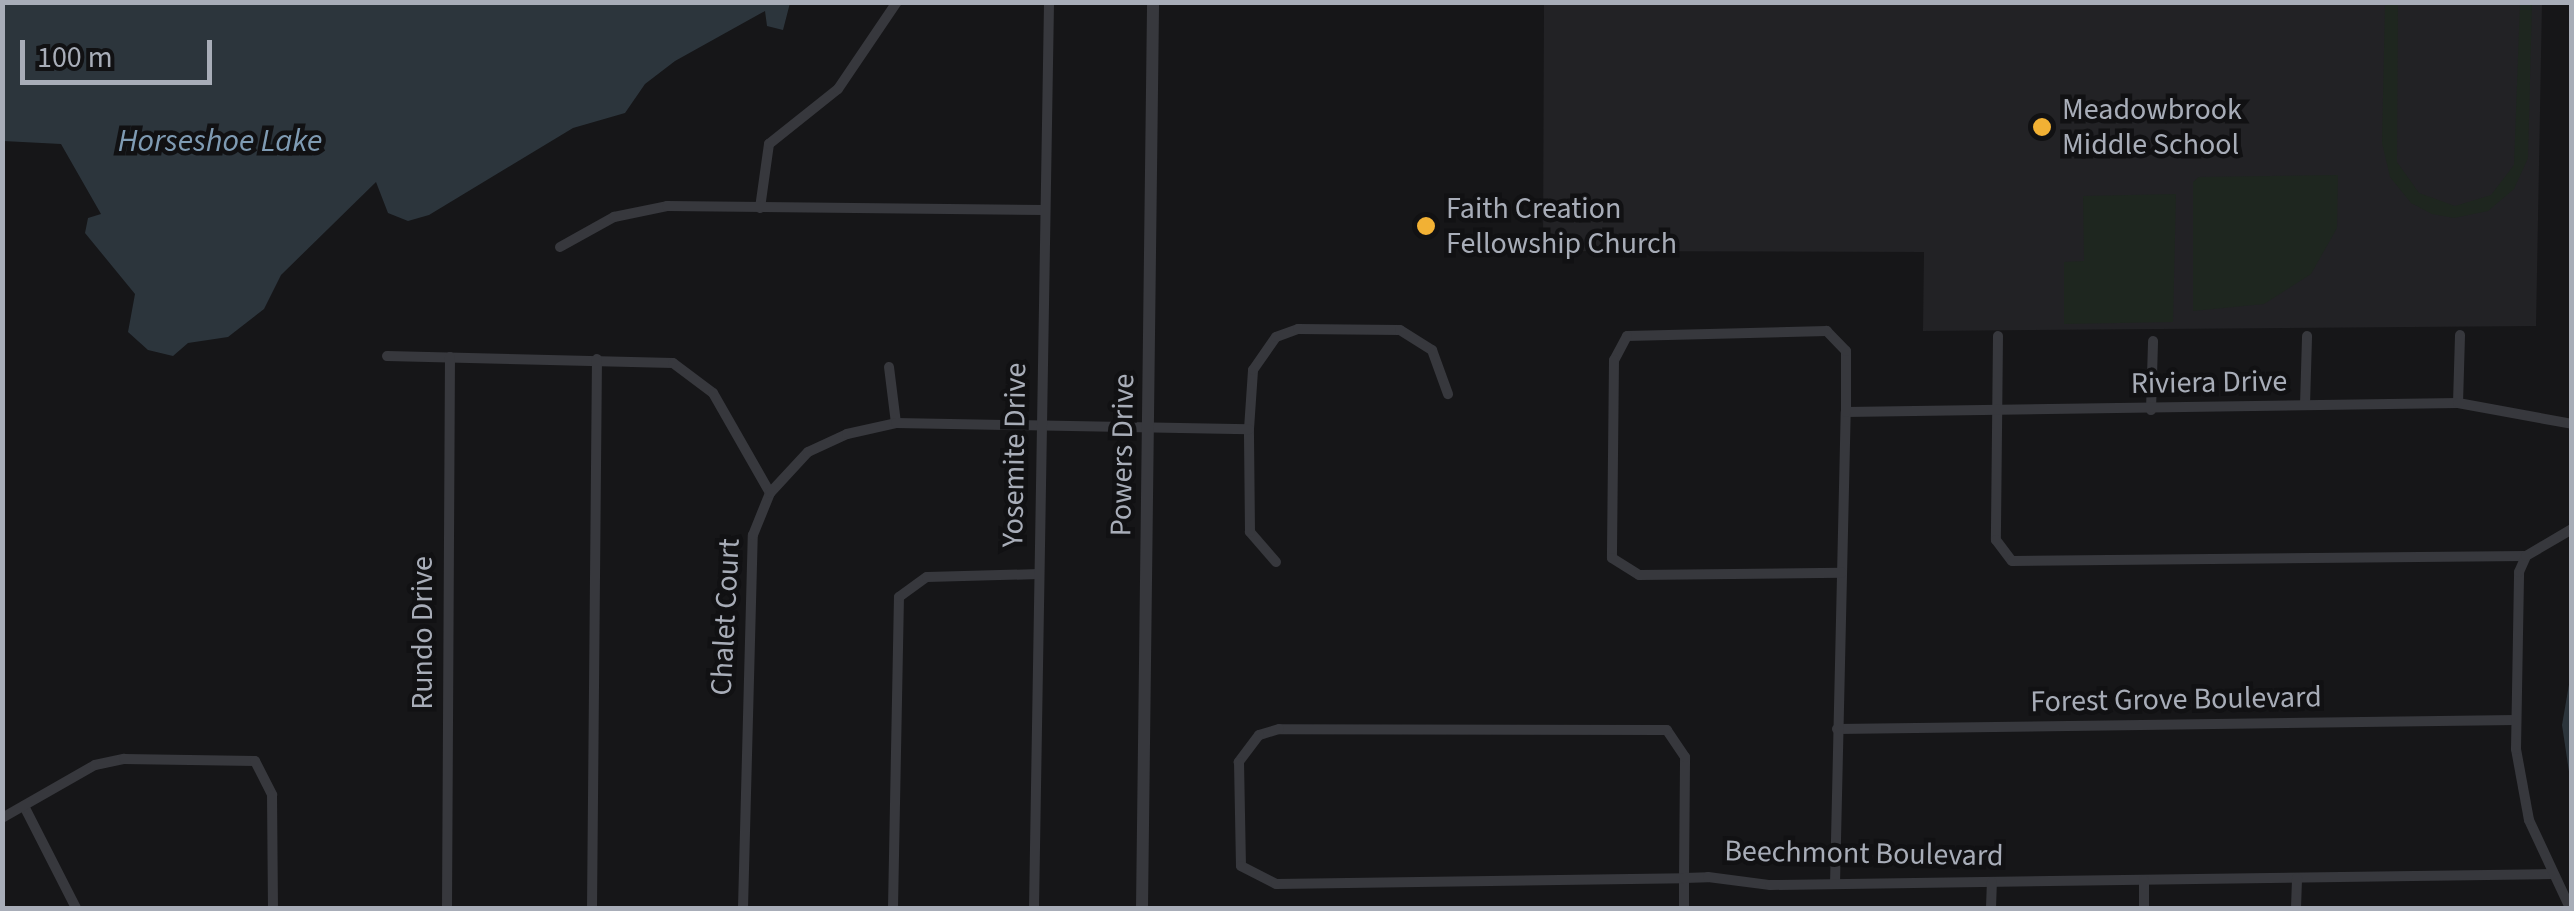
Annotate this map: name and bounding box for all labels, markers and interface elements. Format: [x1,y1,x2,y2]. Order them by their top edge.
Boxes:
scale bar [25,20,218,82]
text: 100 m [37,36,113,79]
place label: Meadowbrook Middle School [2062,92,2242,162]
marker: Meadowbrook Middle School [2031,116,2053,138]
water label: Horseshoe Lake [118,122,322,160]
place label: Faith Creation Fellowship Church [1446,191,1677,262]
marker: Faith Creation Fellowship Church [1415,215,1437,237]
street label: Yosemite Drive [995,362,1035,548]
street label: Riviera Drive [2130,364,2288,402]
street label: Powers Drive [1104,373,1142,537]
street label: Chalet Court [704,538,748,696]
street label: Rundo Drive [405,556,441,710]
street label: Forest Grove Boulevard [2030,679,2322,721]
street label: Beechmont Boulevard [1724,834,2004,874]

